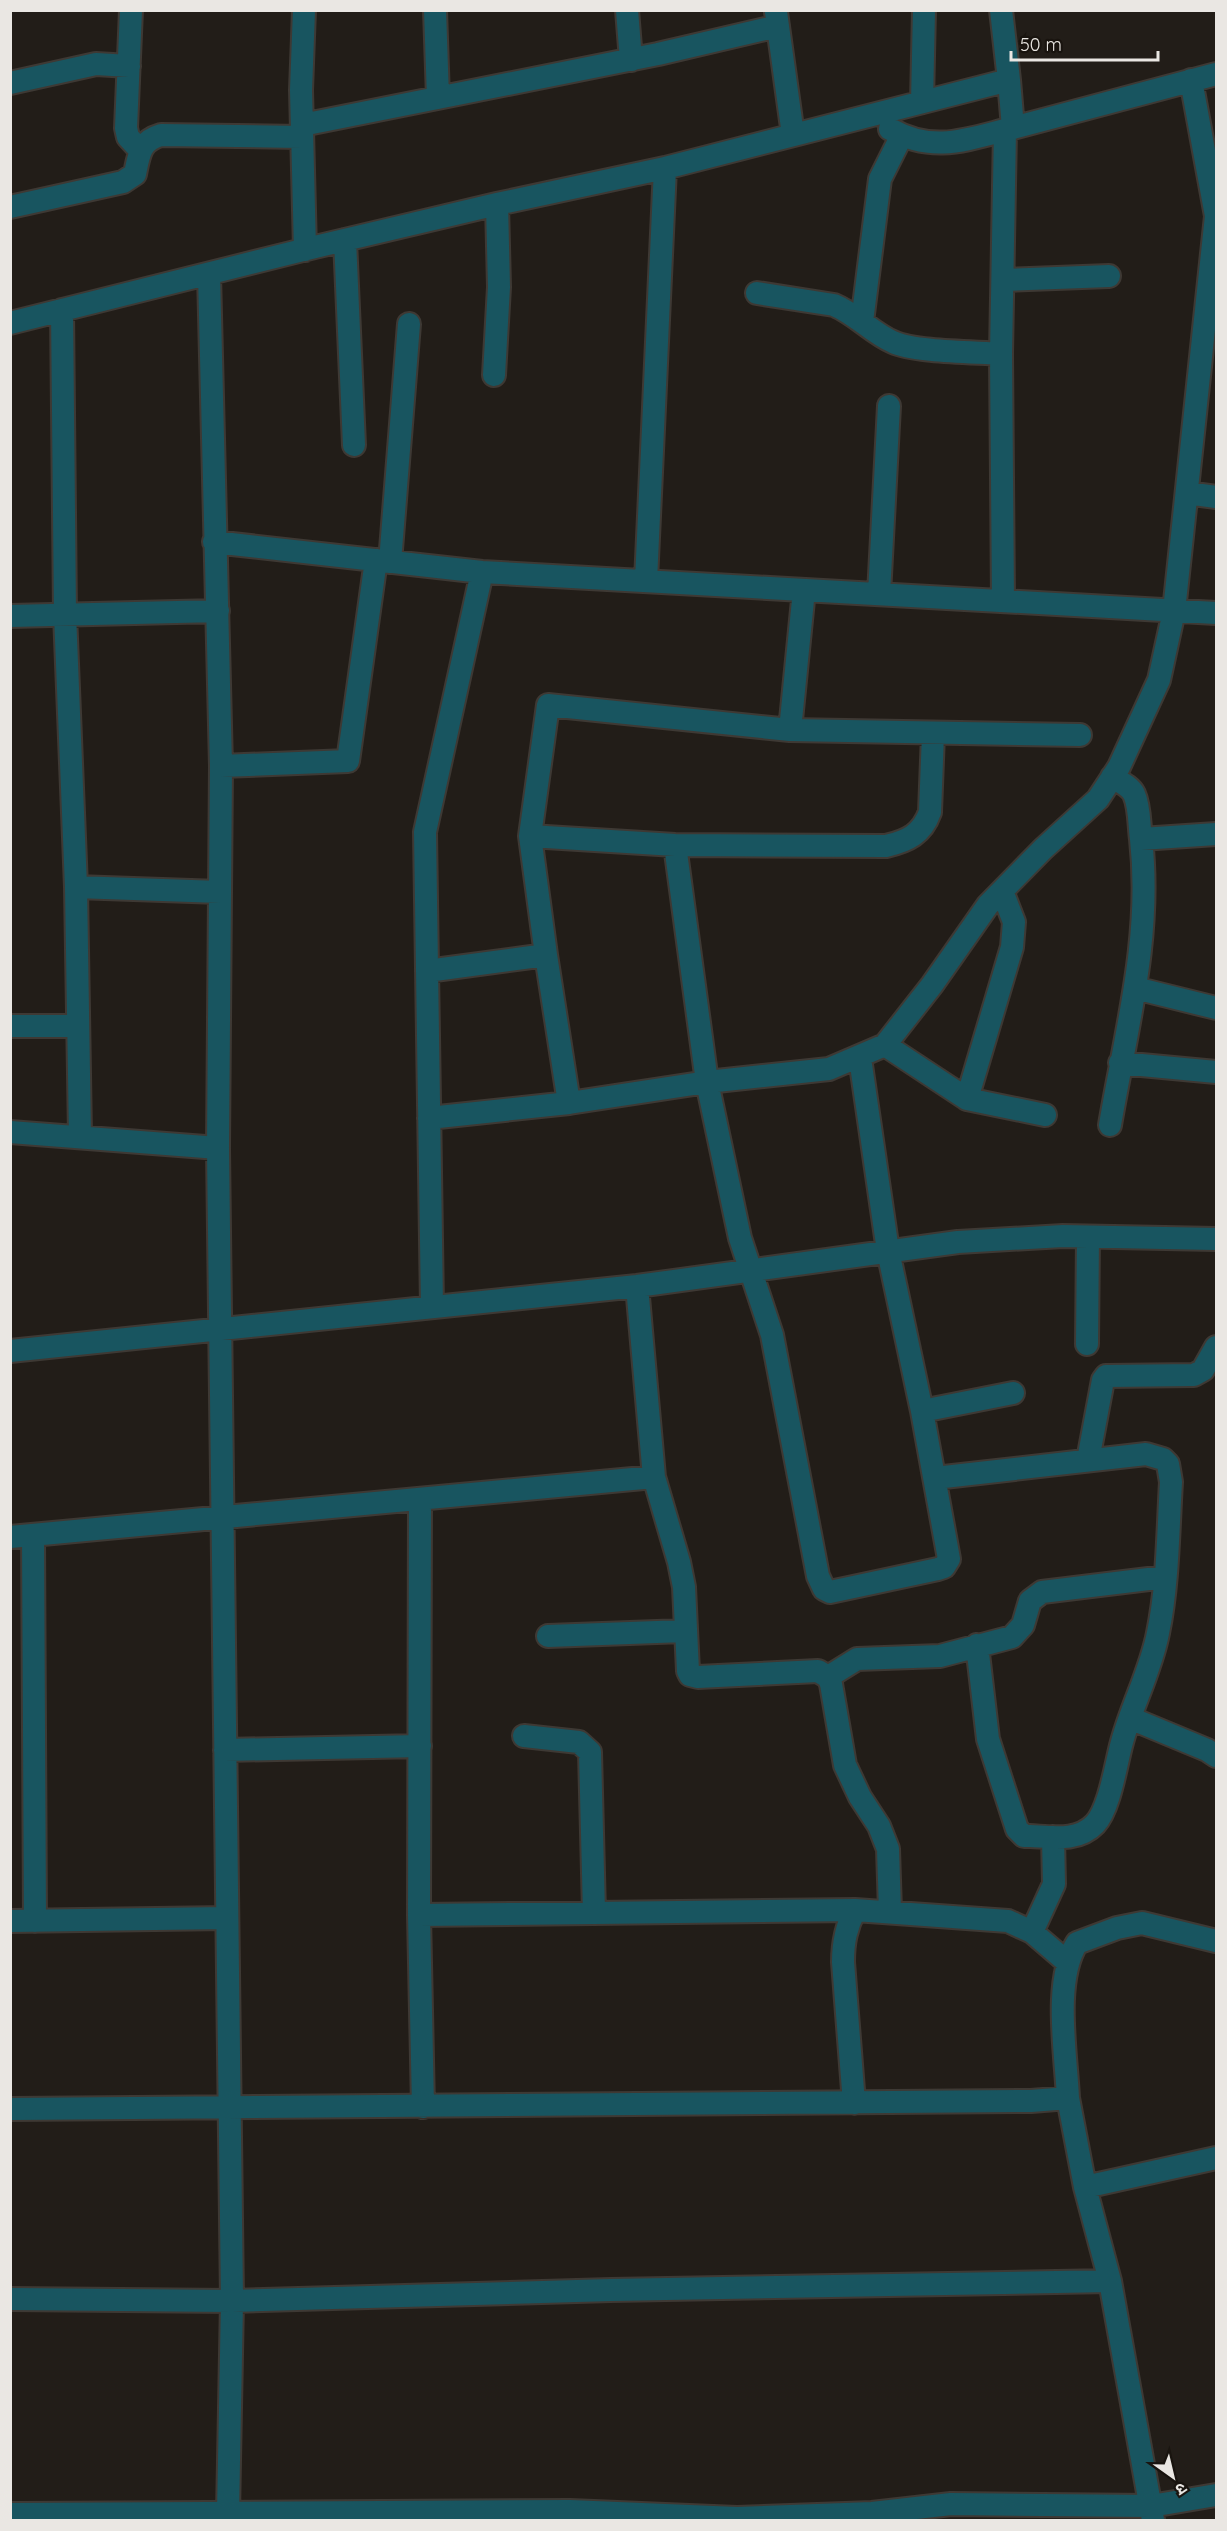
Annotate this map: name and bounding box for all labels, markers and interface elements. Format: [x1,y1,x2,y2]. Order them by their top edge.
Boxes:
scale bar [1011,24,1158,62]
text: 50 m [1020,33,1062,56]
north arrow [1143,2447,1203,2507]
text: उ [1171,2479,1191,2501]

